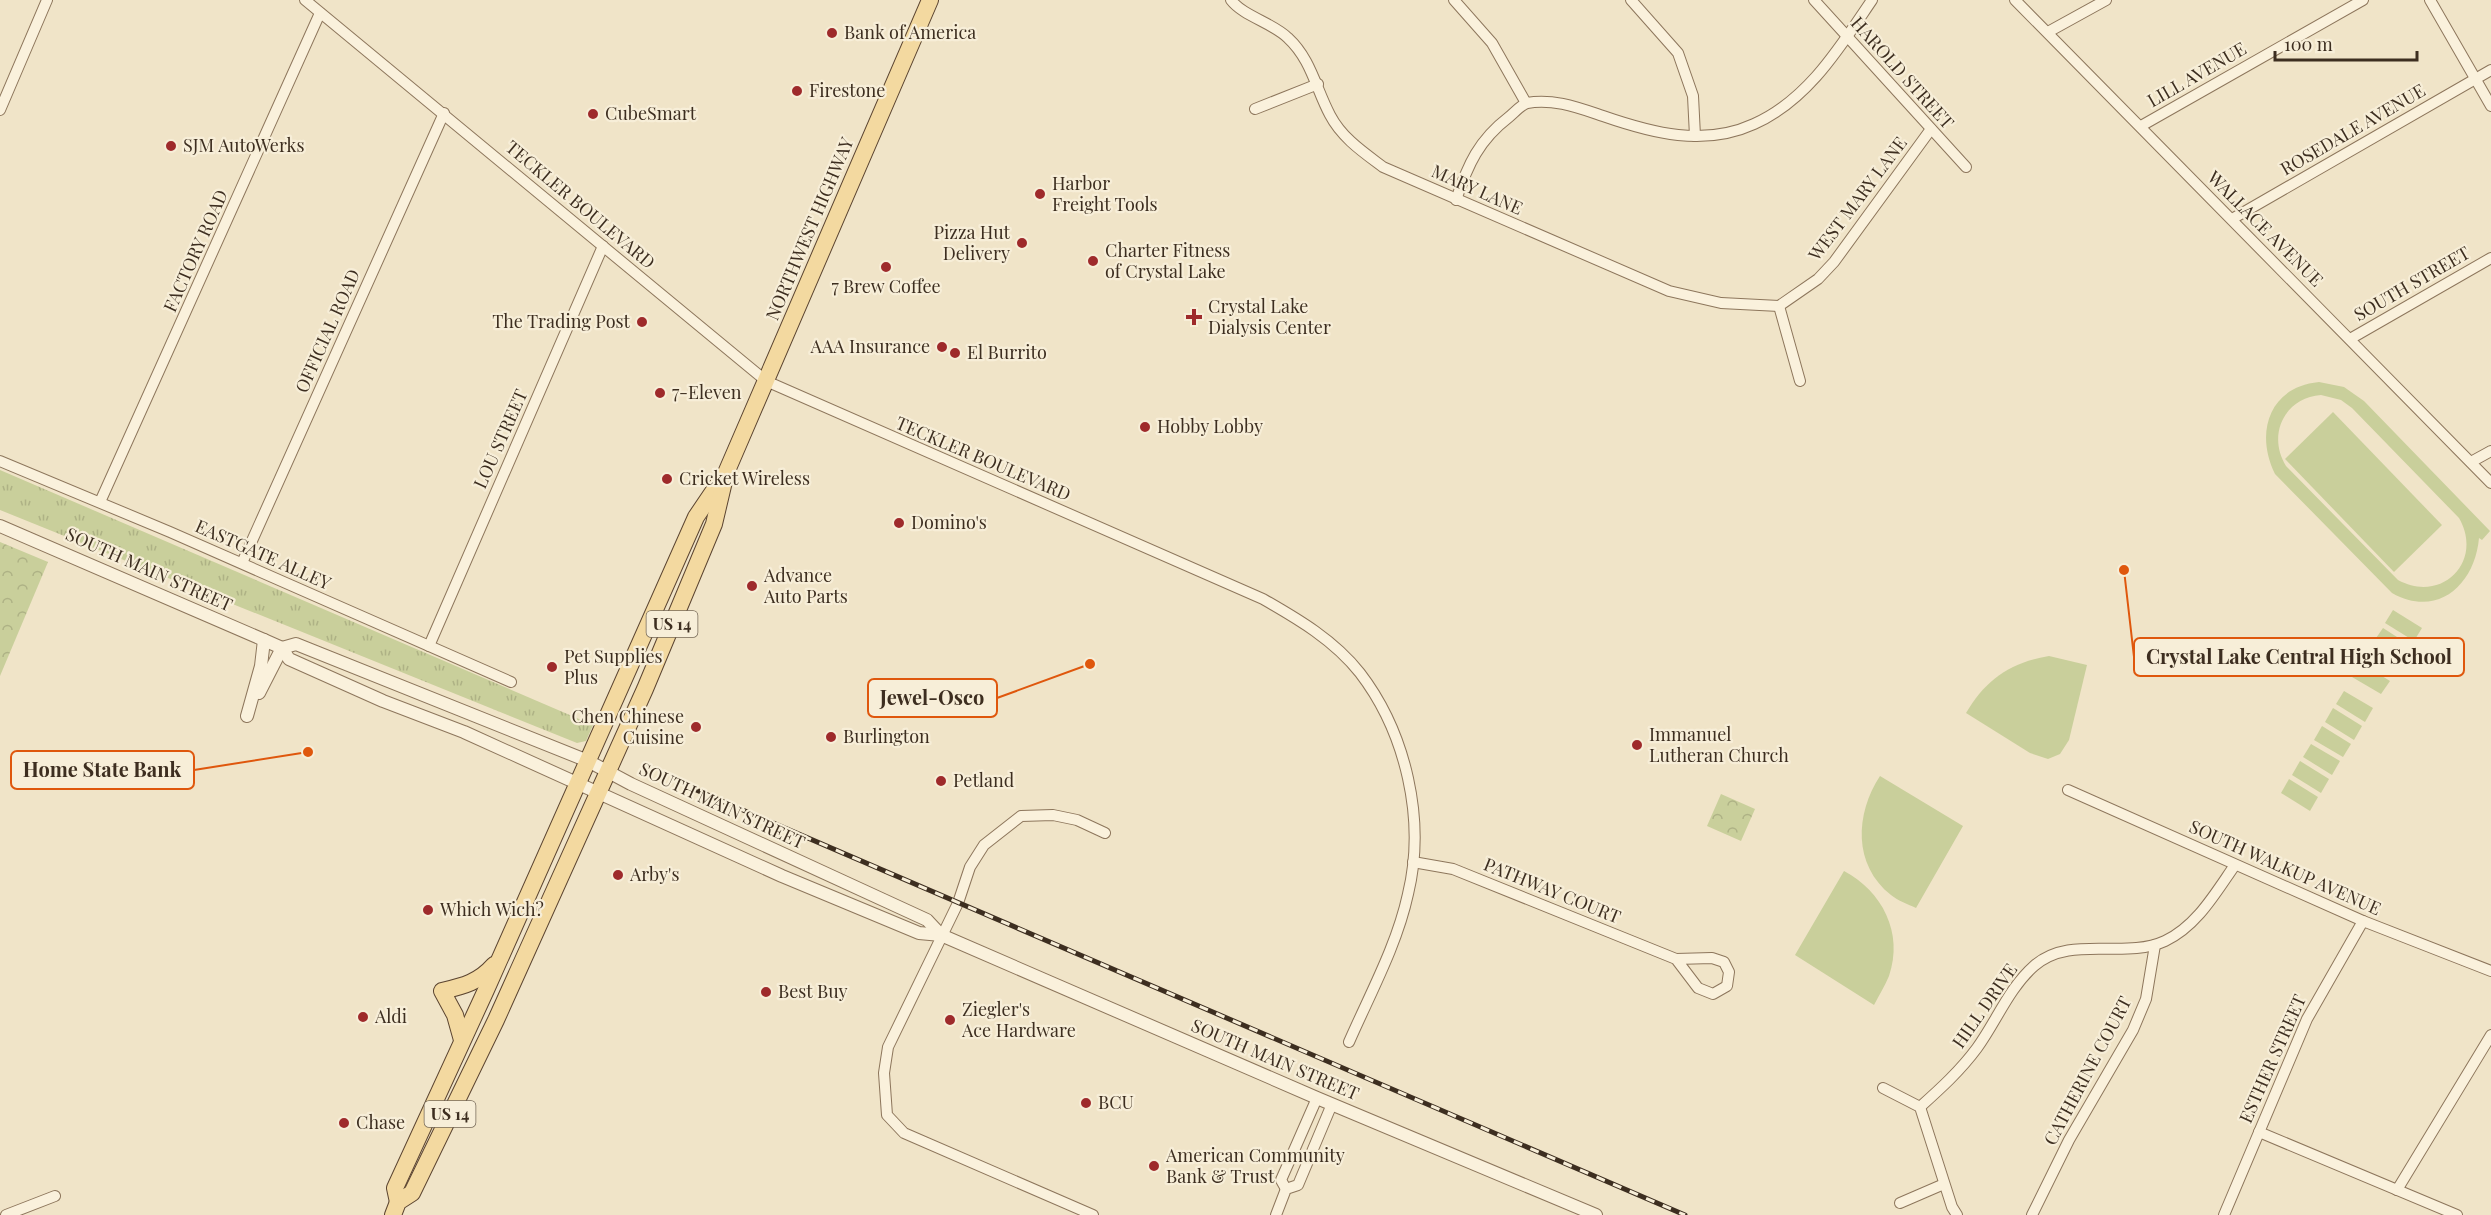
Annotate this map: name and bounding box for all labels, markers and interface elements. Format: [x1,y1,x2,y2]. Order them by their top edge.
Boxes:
street label: HAROLD STREET [1846,11,1960,134]
place label: Bank of America [844,20,976,44]
scale bar [2275,24,2418,62]
marker: Bank of America [825,26,839,40]
text: 100 m [2284,32,2333,56]
street label: LILL AVENUE [2143,36,2250,112]
place label: Firestone [809,78,885,102]
street label: ROSEDALE AVENUE [2276,78,2429,180]
marker: Firestone [790,84,804,98]
place label: CubeSmart [605,101,697,125]
marker: CubeSmart [586,107,600,121]
street label: WEST MARY LANE [1802,131,1912,266]
place label: SJM AutoWerks [183,133,304,157]
street label: NORTHWEST HIGHWAY [760,133,859,324]
street label: TECKLER BOULEVARD [501,135,660,274]
marker: SJM AutoWerks [164,139,178,153]
street label: MARY LANE [1428,158,1527,220]
street label: WALLACE AVENUE [2202,164,2329,291]
place label: Harbor Freight Tools [1052,171,1158,216]
street label: FACTORY ROAD [157,186,233,316]
marker: Harbor Freight Tools [1033,187,1047,201]
place label: Pizza Hut Delivery [934,220,1011,265]
marker: Pizza Hut Delivery [1015,236,1029,250]
place label: Charter Fitness of Crystal Lake [1105,238,1230,283]
street label: SOUTH STREET [2349,240,2474,326]
marker: Charter Fitness of Crystal Lake [1086,254,1100,268]
marker: 7 Brew Coffee [879,260,893,274]
street label: OFFICIAL ROAD [289,265,365,396]
place label: 7 Brew Coffee [831,274,941,298]
place label: Crystal Lake Dialysis Center [1208,294,1331,339]
marker: Crystal Lake Dialysis Center [1185,308,1203,326]
place label: The Trading Post [492,309,631,333]
marker: The Trading Post [635,315,649,329]
place label: AAA Insurance [810,334,930,358]
marker: AAA Insurance [935,340,949,354]
place label: El Burrito [967,340,1047,364]
marker: El Burrito [948,346,962,360]
place label: 7-Eleven [672,380,742,404]
street label: LOU STREET [468,385,533,492]
marker: 7-Eleven [653,386,667,400]
street label: TECKLER BOULEVARD [892,410,1075,506]
place label: Hobby Lobby [1157,414,1263,438]
marker: Hobby Lobby [1138,420,1152,434]
place label: Cricket Wireless [679,466,810,490]
marker: Cricket Wireless [660,472,674,486]
place label: Domino's [911,510,987,534]
street label: EASTGATE ALLEY [192,513,335,595]
marker: Domino's [892,516,906,530]
street label: SOUTH MAIN STREET [62,521,237,617]
place label: Advance Auto Parts [763,563,848,608]
marker: Advance Auto Parts [745,579,759,593]
road number: US 14 [646,611,698,637]
callout: Crystal Lake Central High School [2134,638,2464,676]
text: Crystal Lake Central High School [2146,642,2452,669]
place label: Pet Supplies Plus [564,644,663,689]
marker: Pet Supplies Plus [545,660,559,674]
callout: Jewel-Osco [868,679,997,717]
text: Jewel-Osco [879,683,984,710]
place label: Chen Chinese Cuisine [571,704,684,749]
marker: Chen Chinese Cuisine [689,720,703,734]
place label: Immanuel Lutheran Church [1649,722,1789,767]
place label: Burlington [843,724,930,748]
marker: Burlington [824,730,838,744]
marker: Immanuel Lutheran Church [1630,738,1644,752]
callout: Home State Bank [11,751,194,789]
text: Home State Bank [23,755,181,782]
street label: SOUTH MAIN STREET [636,756,809,854]
place label: Petland [953,768,1015,792]
marker: Petland [934,774,948,788]
street label: SOUTH WALKUP AVENUE [2186,814,2385,920]
street label: PATHWAY COURT [1480,852,1625,929]
place label: Arby's [629,862,679,886]
marker: Arby's [611,868,625,882]
place label: Which Wich? [439,897,544,921]
marker: Which Wich? [421,903,435,917]
street label: HILL DRIVE [1946,958,2022,1053]
place label: Best Buy [778,979,848,1003]
marker: Best Buy [759,985,773,999]
street label: ESTHER STREET [2233,991,2311,1127]
street label: CATHERINE COURT [2038,992,2136,1149]
place label: Ziegler's Ace Hardware [961,997,1076,1042]
place label: Aldi [374,1004,407,1028]
marker: Aldi [356,1010,370,1024]
marker: Ziegler's Ace Hardware [943,1013,957,1027]
street label: SOUTH MAIN STREET [1188,1013,1363,1105]
place label: BCU [1098,1090,1134,1114]
marker: BCU [1079,1096,1093,1110]
road number: US 14 [424,1101,476,1127]
place label: Chase [356,1110,405,1134]
marker: Chase [337,1116,351,1130]
place label: American Community Bank & Trust [1165,1143,1345,1188]
marker: American Community Bank & Trust [1147,1159,1161,1173]

